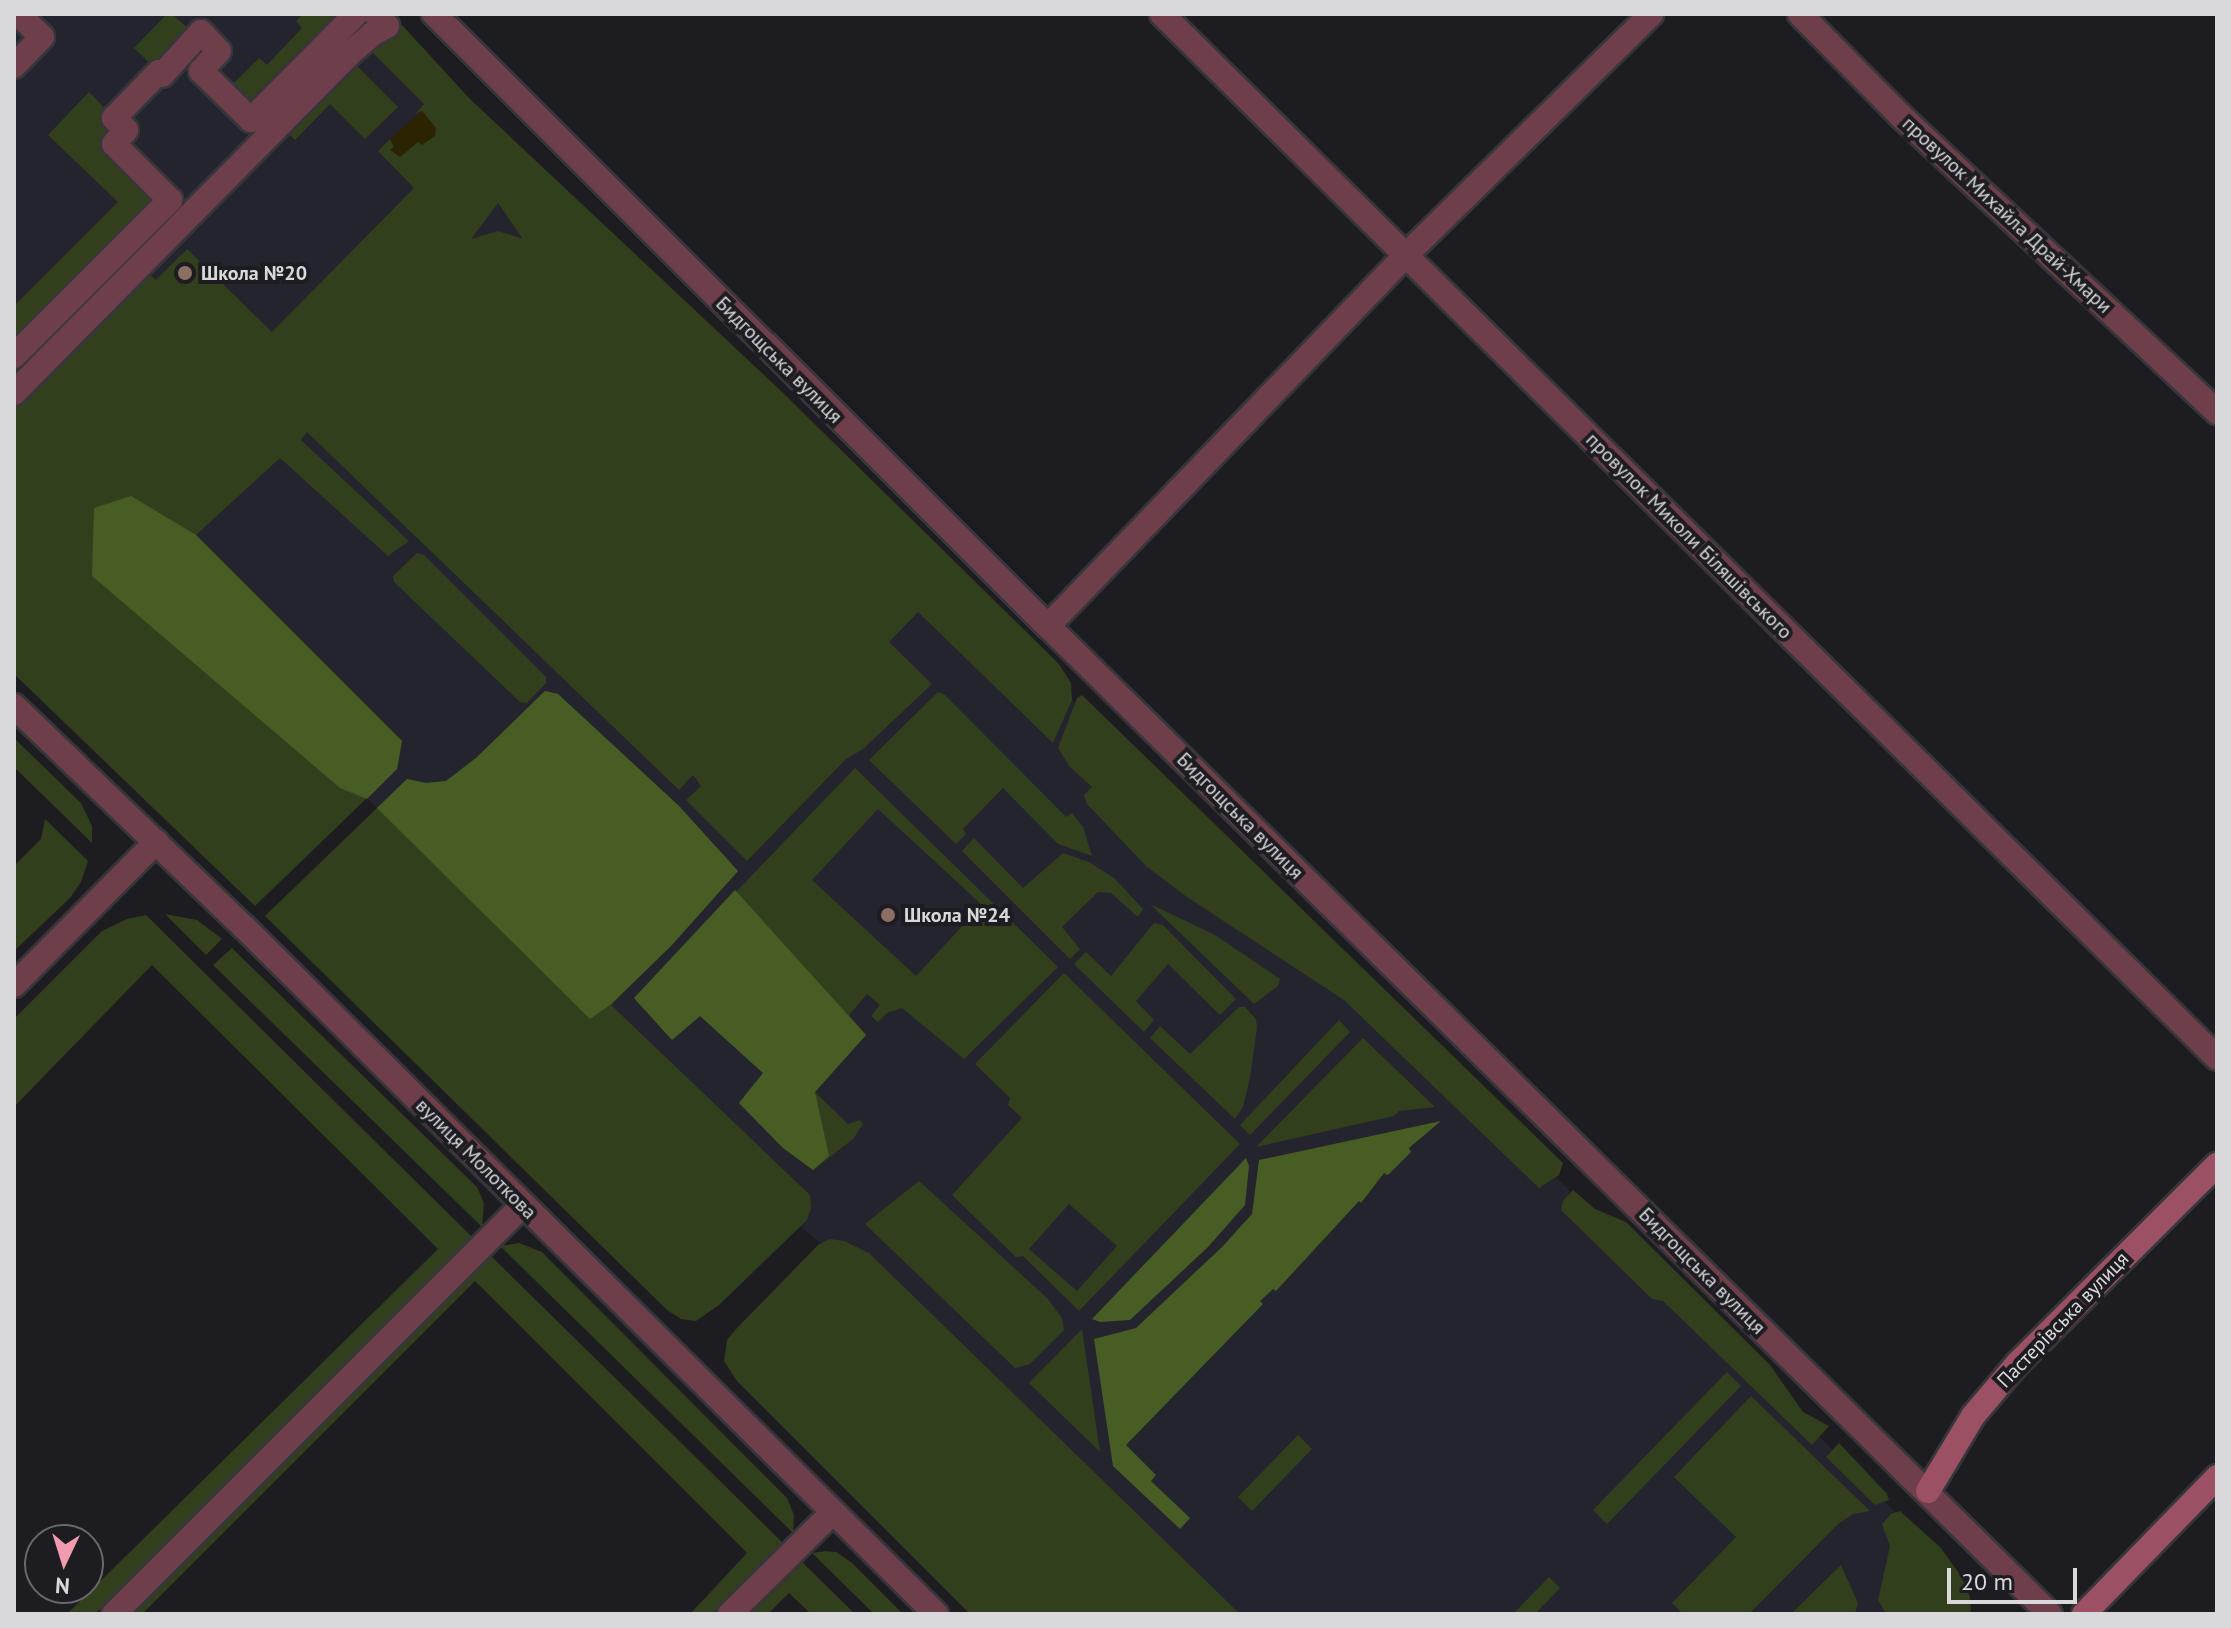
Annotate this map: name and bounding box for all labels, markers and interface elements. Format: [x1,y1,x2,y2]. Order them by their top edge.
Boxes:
street label: провулок Михайла Драй-Хмари [1897,111,2117,319]
place label: Школа №20 [201,261,307,285]
marker: Школа №20 [176,264,194,282]
street label: Бидгощська вулиця [711,292,847,428]
street label: провулок Миколи Біляшівського [1581,428,1797,644]
street label: Бидгощська вулиця [1172,748,1308,884]
place label: Школа №24 [904,903,1010,927]
marker: Школа №24 [879,906,897,924]
street label: вулиця Молоткова [411,1094,541,1224]
street label: Бидгощська вулиця [1634,1203,1770,1339]
street label: Пастерівська вулиця [1992,1247,2134,1393]
north arrow [24,1524,104,1604]
scale bar [1951,1552,2081,1602]
text: 20 m [1961,1566,2013,1597]
text: N [54,1571,71,1600]

